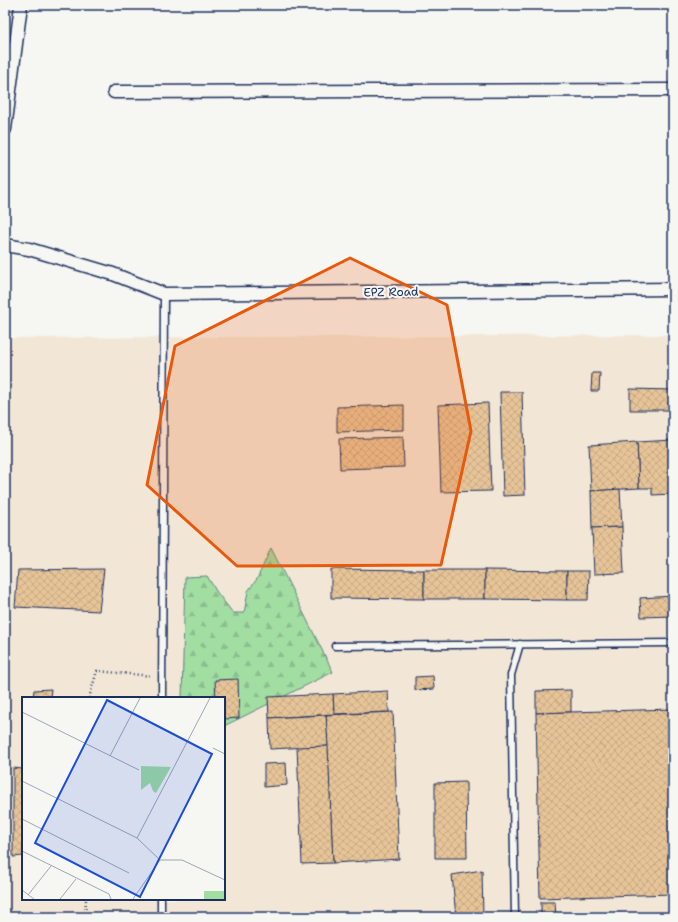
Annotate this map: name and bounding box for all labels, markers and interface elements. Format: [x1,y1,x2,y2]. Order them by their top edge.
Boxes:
street label: EPZ Road [363,284,419,300]
inset map [22,697,225,900]

